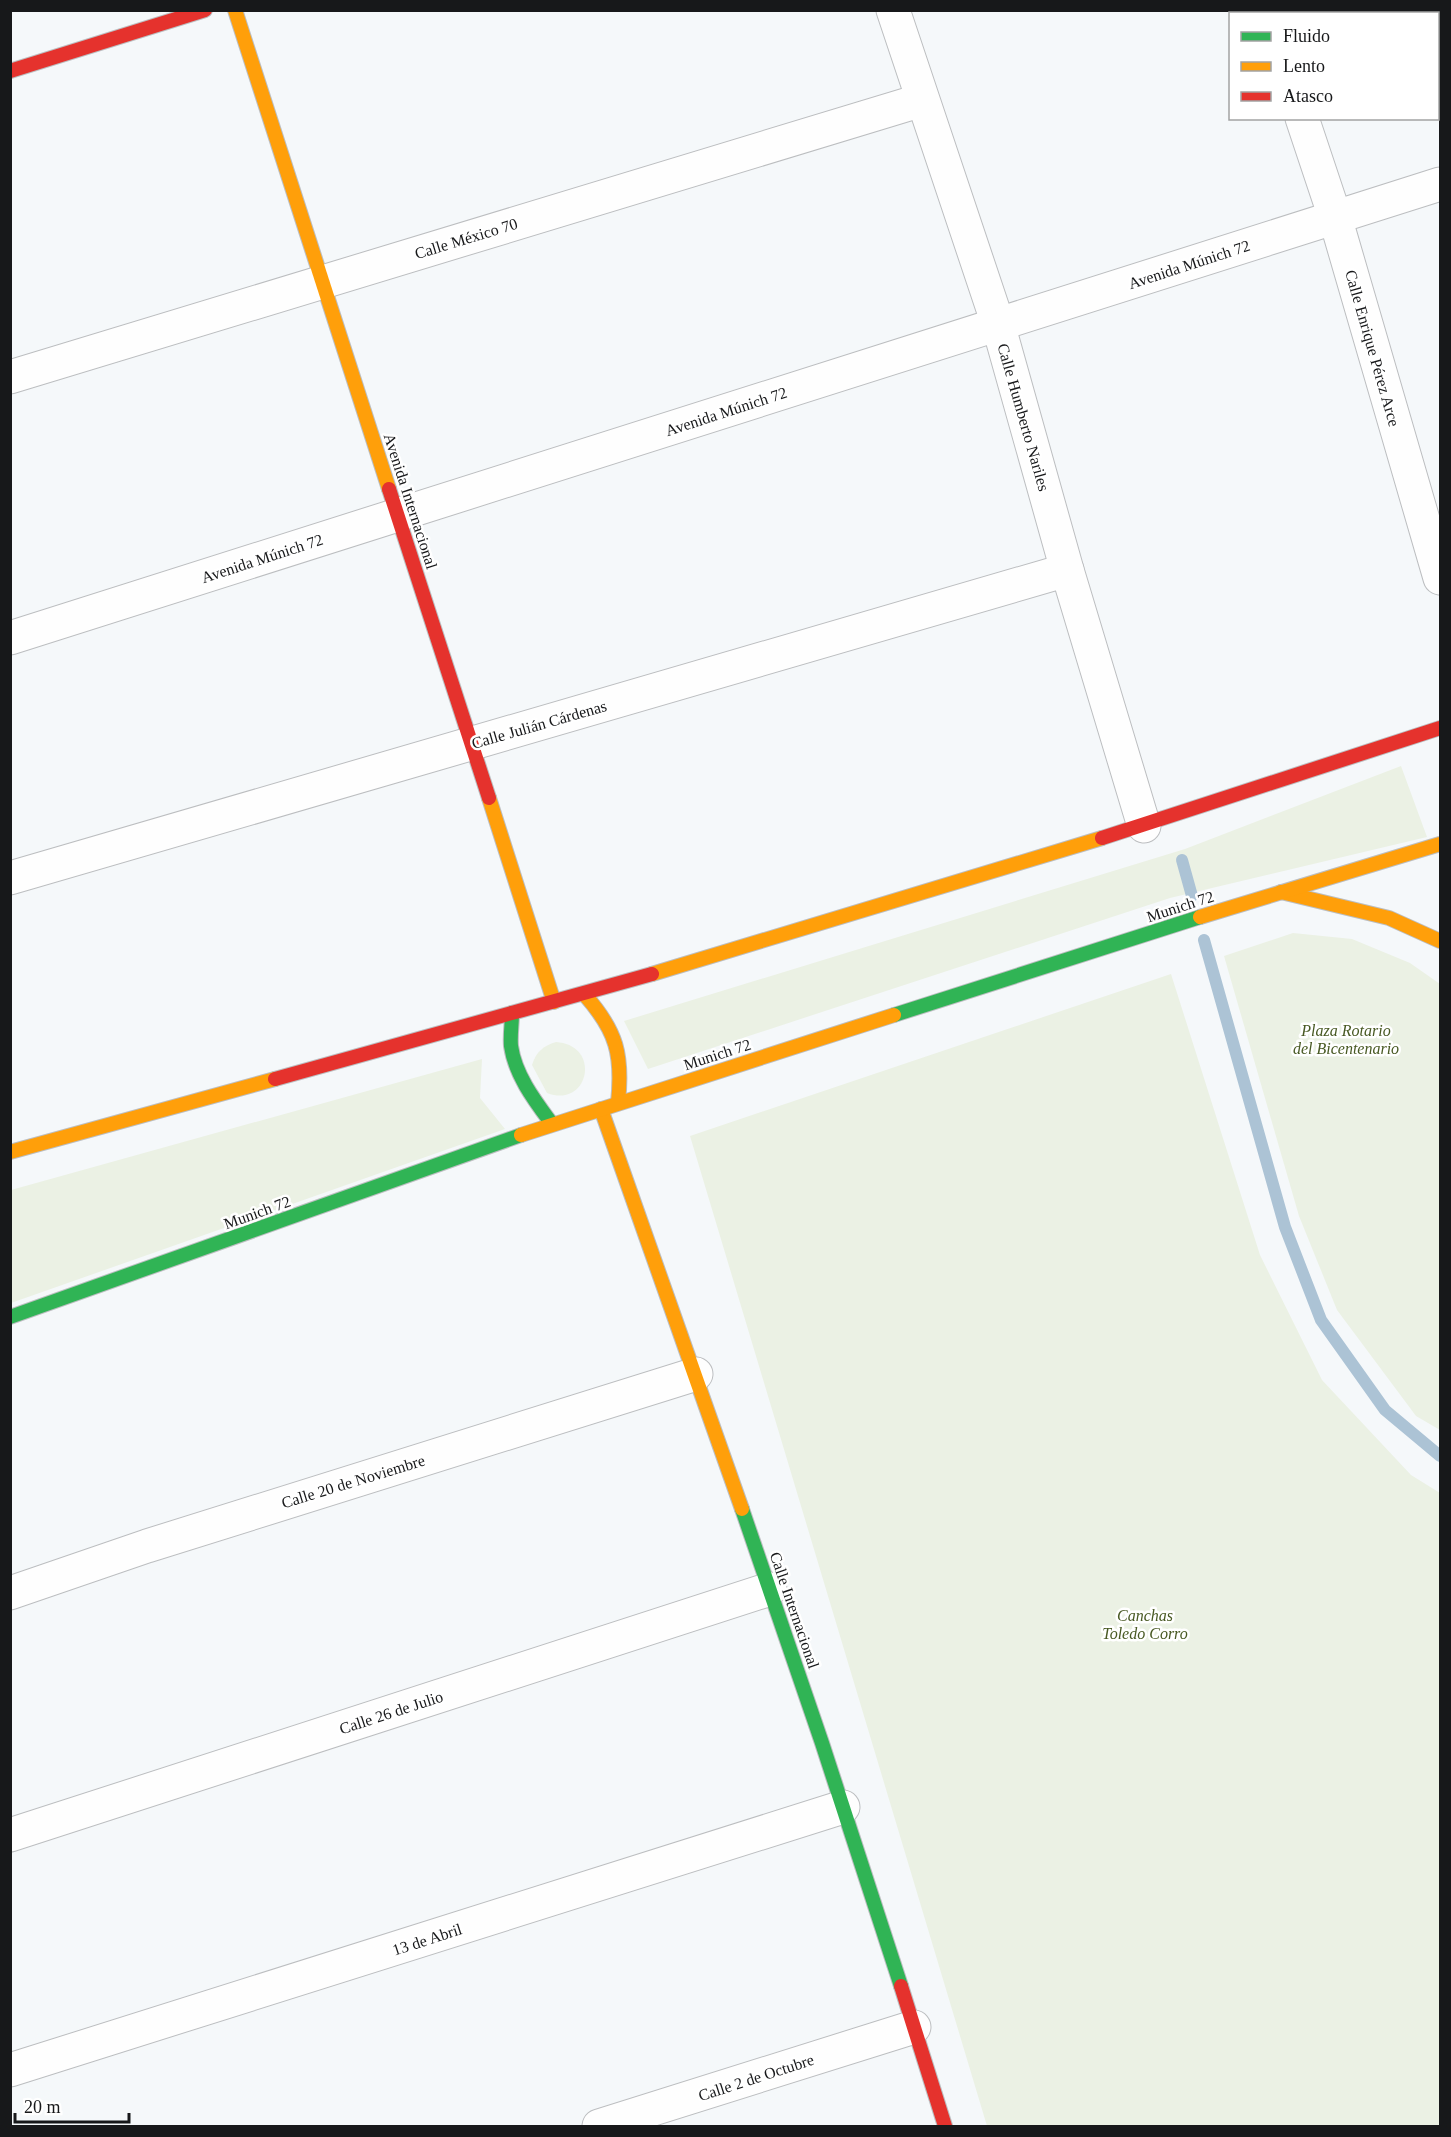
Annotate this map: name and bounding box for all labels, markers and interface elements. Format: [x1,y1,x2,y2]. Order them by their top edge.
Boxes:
legend [1229,12,1439,120]
text: Fluido [1283,26,1330,46]
text: Lento [1283,56,1325,76]
text: Atasco [1283,86,1333,106]
street label: Calle México 70 [413,215,520,262]
street label: Avenida Múnich 72 [1126,237,1252,292]
street label: Calle Enrique Pérez Arce [1341,268,1403,429]
street label: Calle Humberto Nariles [994,341,1053,493]
street label: Avenida Múnich 72 [663,384,789,439]
street label: Avenida Internacional [381,431,441,572]
street label: Avenida Múnich 72 [199,531,325,586]
street label: Calle Julián Cárdenas [470,697,609,752]
street label: Munich 72 [1144,888,1216,925]
park label: Plaza Rotario del Bicentenario [1293,1022,1399,1057]
street label: Munich 72 [681,1036,753,1073]
street label: Munich 72 [221,1193,293,1232]
street label: Calle 20 de Noviembre [279,1452,427,1511]
street label: Calle Internacional [767,1550,823,1671]
park label: Canchas Toledo Corro [1102,1607,1188,1642]
street label: Calle 26 de Julio [337,1688,445,1737]
street label: 13 de Abril [390,1920,465,1959]
street label: Calle 2 de Octubre [696,2051,816,2104]
scale bar [15,2086,129,2124]
text: 20 m [24,2097,61,2117]

